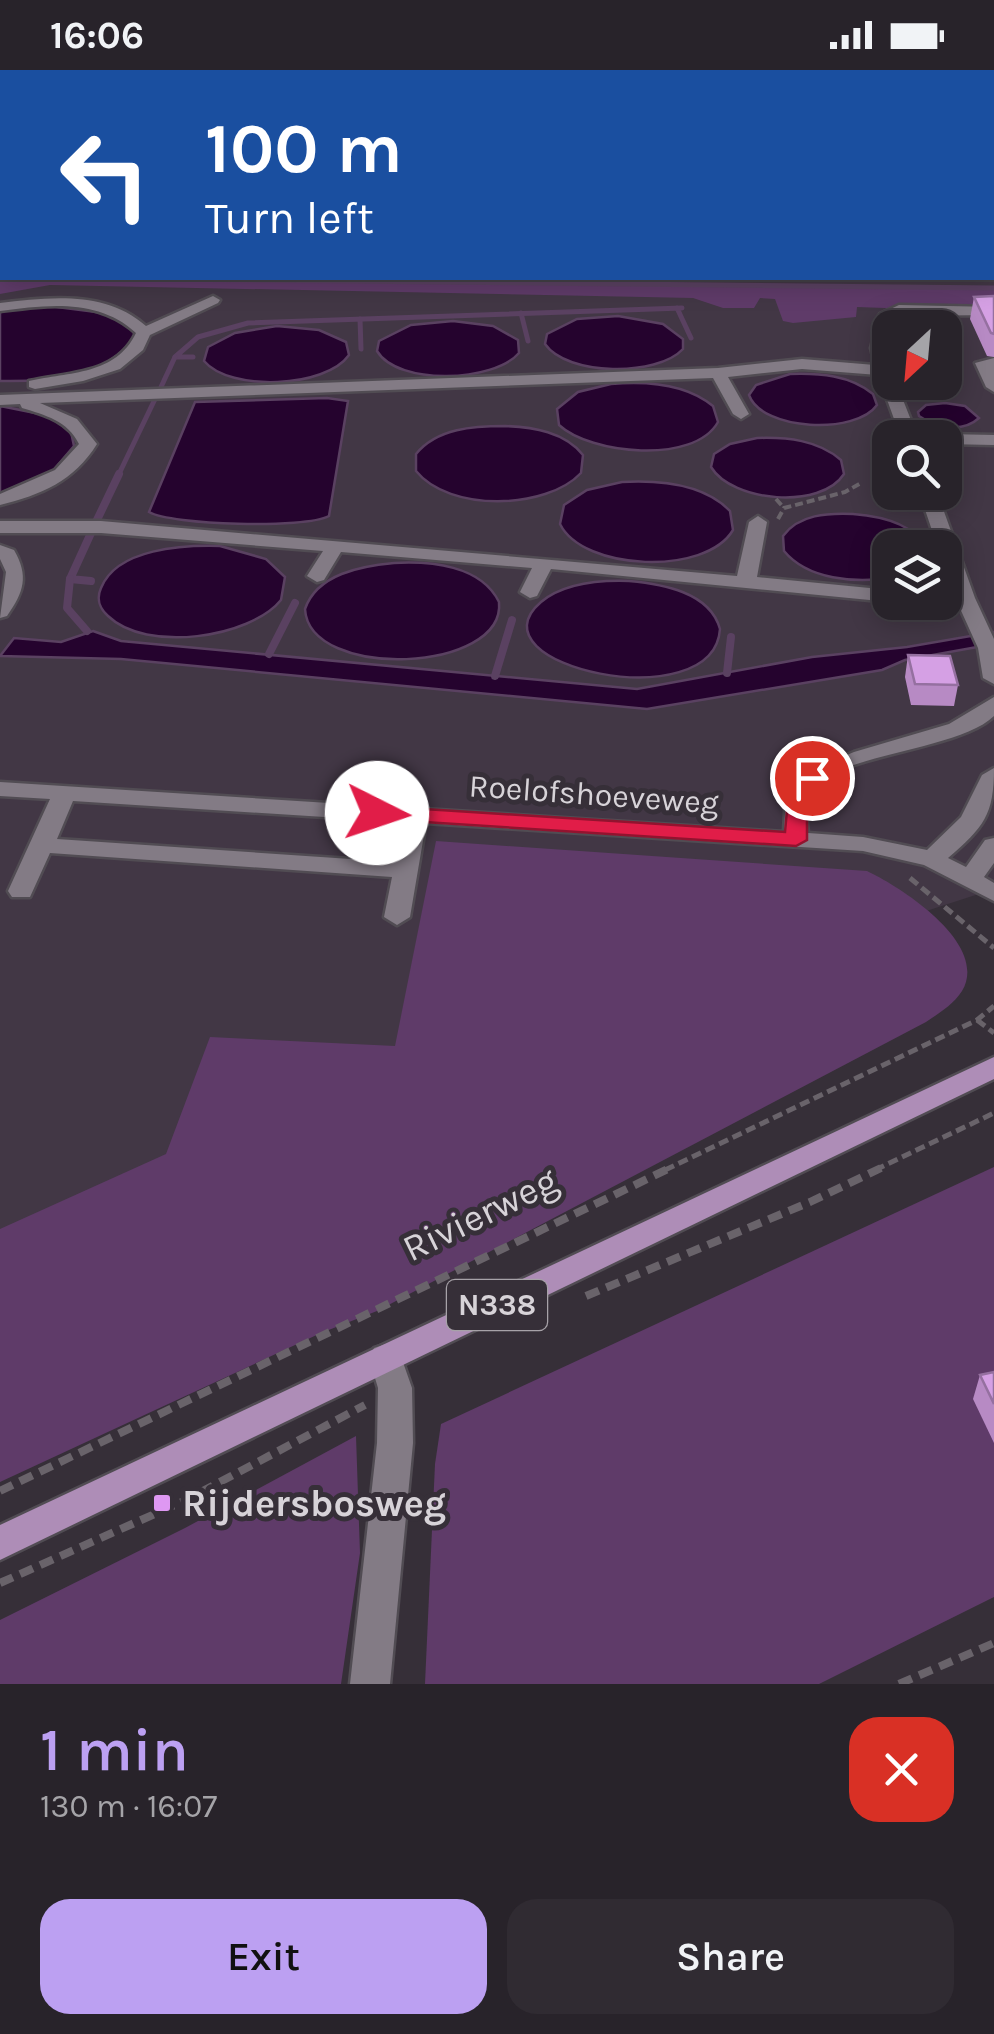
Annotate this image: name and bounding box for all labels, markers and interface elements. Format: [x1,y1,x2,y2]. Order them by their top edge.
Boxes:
text: 16:06 [50,13,144,58]
text: 100 m [205,108,403,190]
icon: left [40,110,170,240]
text: Turn left [205,192,374,244]
north arrow [872,310,962,400]
map controls [872,310,962,620]
button: search [872,420,962,510]
button: layers [872,530,962,620]
pin [770,736,855,821]
icon: arrive [785,751,840,806]
position arrow [325,761,429,865]
street label: Roelofshoeveweg [468,767,720,822]
street label: Rivierweg [395,1158,565,1271]
road number: N338 [447,1280,547,1330]
place label: Rijdersbosweg [182,1481,446,1526]
marker: Rijdersbosweg [151,1492,173,1514]
text: 1 min [40,1715,189,1785]
button: close [849,1717,954,1822]
text: 130 m · 16:07 [40,1788,217,1825]
button: Exit [40,1899,487,2014]
button: Share [507,1899,954,2014]

